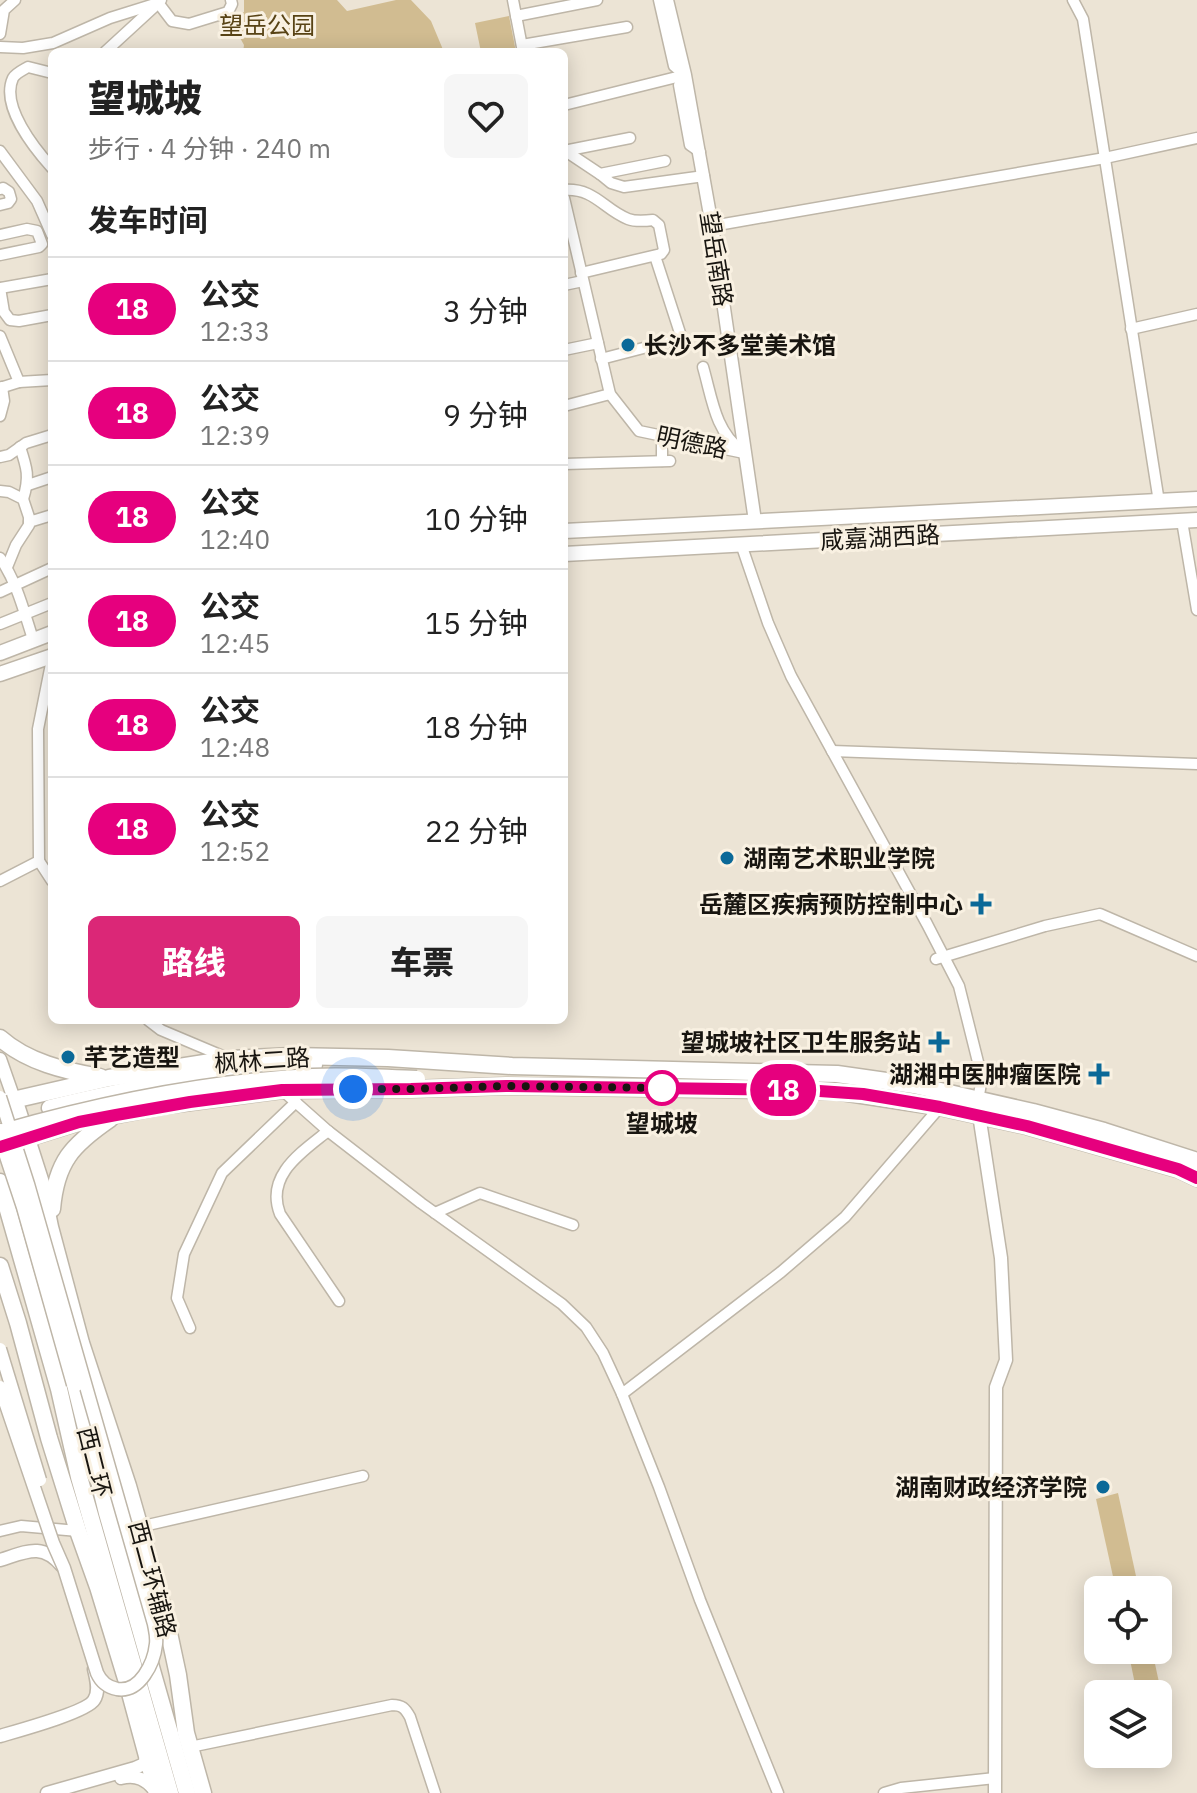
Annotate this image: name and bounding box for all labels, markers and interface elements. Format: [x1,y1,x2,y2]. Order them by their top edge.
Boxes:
park label: 望岳公园 [219,9,315,41]
text: 望城坡 [88,73,202,122]
button: heart [444,74,528,158]
text: 步行 · 4 分钟 · 240 m [88,131,331,165]
text: 发车时间 [88,200,208,239]
street label: 望岳南路 [694,209,740,309]
text: 公交 [200,274,260,313]
text: 18 [115,290,149,327]
text: 3 分钟 [443,291,528,330]
text: 12:33 [200,314,270,348]
place label: 长沙不多堂美术馆 [644,329,836,361]
marker: 长沙不多堂美术馆 [619,336,637,354]
text: 公交 [200,378,260,417]
text: 18 [115,394,149,431]
text: 9 分钟 [443,395,528,434]
text: 12:39 [200,418,270,452]
street label: 明德路 [653,419,731,465]
text: 公交 [200,482,260,521]
text: 18 [115,498,149,535]
text: 10 分钟 [425,499,528,538]
street label: 咸嘉湖西路 [819,518,941,556]
text: 12:40 [200,522,270,556]
text: 公交 [200,586,260,625]
text: 18 [115,602,149,639]
text: 15 分钟 [425,603,528,642]
text: 12:45 [200,626,270,660]
text: 公交 [200,690,260,729]
text: 18 [115,706,149,743]
text: 18 分钟 [425,707,528,746]
text: 12:48 [200,730,270,764]
text: 公交 [200,794,260,833]
text: 18 [115,810,149,847]
text: 22 分钟 [425,811,528,850]
text: 12:52 [200,834,270,868]
place label: 湖南艺术职业学院 [743,842,935,874]
marker: 湖南艺术职业学院 [718,849,736,867]
place label: 岳麓区疾病预防控制中心 [699,888,963,920]
marker: 岳麓区疾病预防控制中心 [970,893,992,915]
button: 路线 [88,916,300,1008]
button: 车票 [316,916,528,1008]
place label: 望城坡社区卫生服务站 [681,1026,921,1058]
marker: 望城坡社区卫生服务站 [928,1031,950,1053]
place label: 芊艺造型 [84,1041,180,1073]
street label: 枫林二路 [213,1041,311,1079]
marker: 芊艺造型 [59,1048,77,1066]
place label: 湖湘中医肿瘤医院 [889,1058,1081,1090]
marker: 湖湘中医肿瘤医院 [1088,1063,1110,1085]
line badge: 18 [747,1064,819,1116]
your location [333,1069,373,1109]
marker: 望城坡 [645,1071,679,1105]
text: 18 [766,1071,800,1108]
place label: 望城坡 [626,1107,698,1139]
street label: 西二环 [71,1423,119,1501]
place label: 湖南财政经济学院 [895,1471,1087,1503]
marker: 湖南财政经济学院 [1094,1478,1112,1496]
street label: 西二环辅路 [122,1517,184,1641]
map controls [1084,1576,1172,1768]
button: locate [1084,1576,1172,1664]
button: layers [1084,1680,1172,1768]

